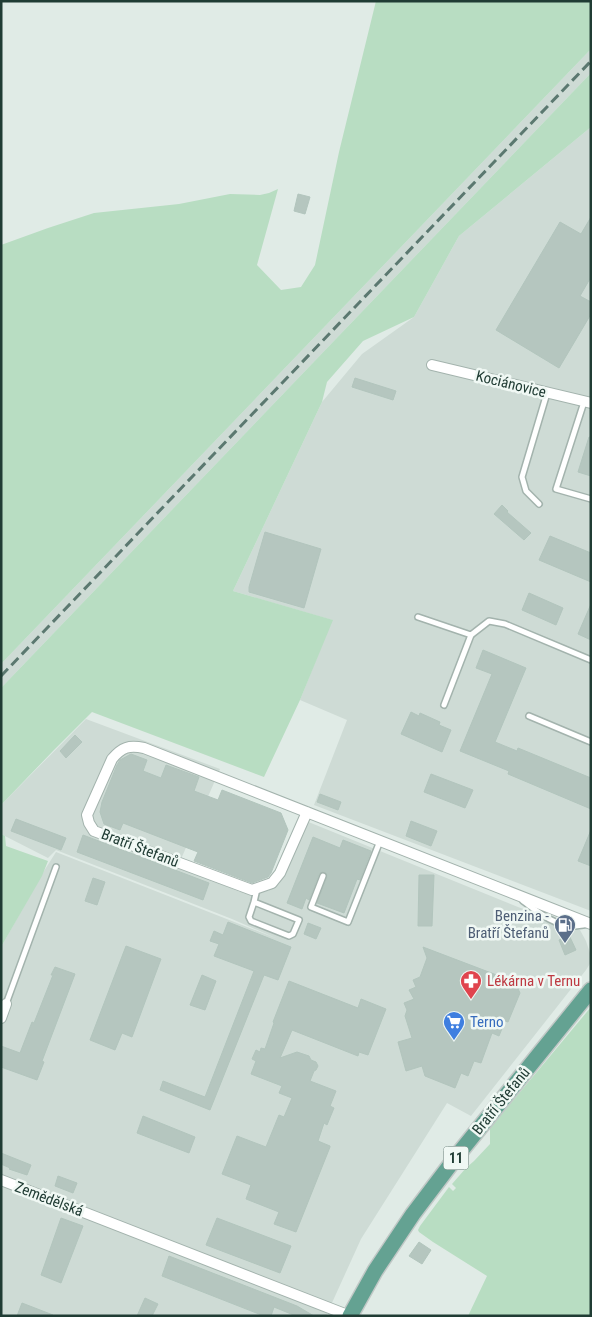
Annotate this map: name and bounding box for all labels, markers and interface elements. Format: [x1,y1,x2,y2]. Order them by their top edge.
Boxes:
street label: Kociánovice [474,367,548,401]
street label: Bratří Štefanů [99,825,181,871]
place label: Benzina - Bratří Štefanů [468,907,549,942]
fuel station icon: Benzina - Bratří Štefanů [553,913,577,944]
pharmacy icon: Lékárna v Ternu [459,969,483,1000]
place label: Lékárna v Ternu [487,972,580,990]
supermarket icon: Terno [442,1010,466,1041]
place label: Terno [470,1013,503,1031]
street label: Bratří Štefanů [468,1064,534,1138]
road number: 11 [444,1146,468,1170]
street label: Zemědělská [12,1178,86,1220]

